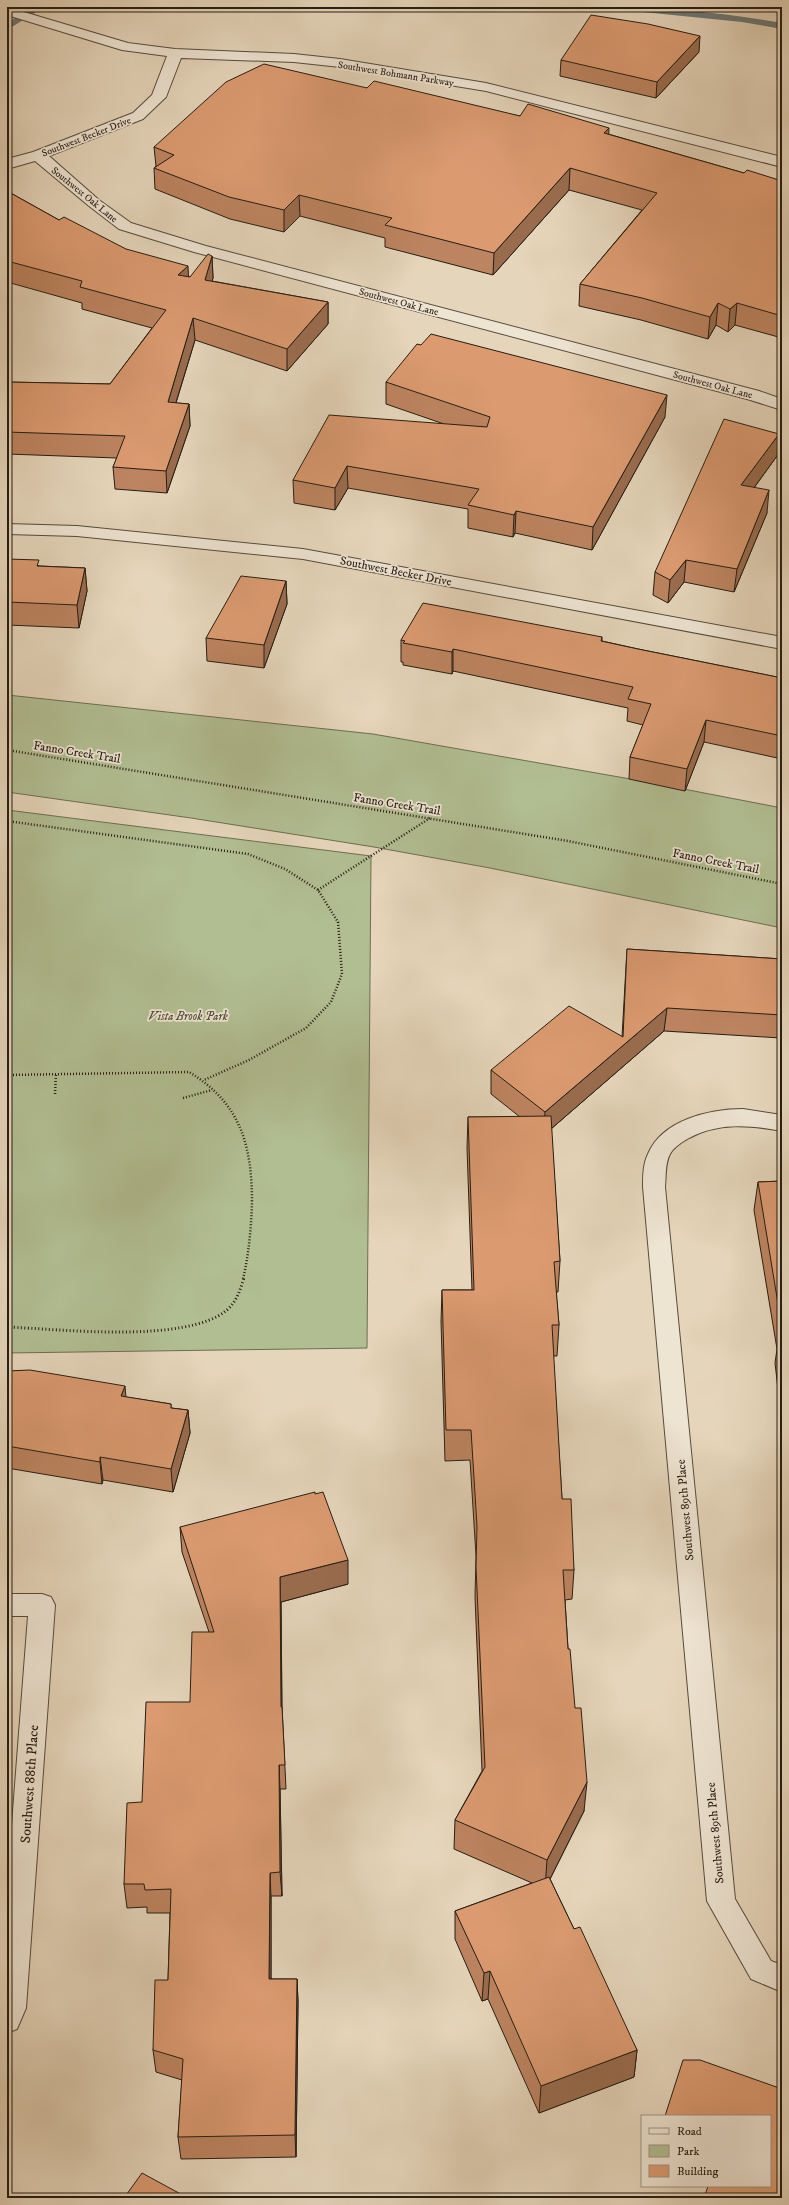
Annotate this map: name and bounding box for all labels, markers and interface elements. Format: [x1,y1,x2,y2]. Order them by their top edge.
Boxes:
street label: Southwest Bohmann Parkway [337,59,455,89]
street label: Southwest Becker Drive [40,114,133,159]
street label: Southwest Oak Lane [49,164,120,225]
street label: Southwest Oak Lane [358,286,440,318]
street label: Southwest Oak Lane [672,369,754,401]
street label: Southwest Becker Drive [339,553,453,590]
street label: Fanno Creek Trail [32,738,122,767]
street label: Fanno Creek Trail [352,790,442,819]
street label: Fanno Creek Trail [671,846,761,877]
park label: Vista Brook Park [148,1009,228,1024]
street label: Southwest 89th Place [674,1459,697,1561]
street label: Southwest 88th Place [17,1724,43,1844]
street label: Southwest 89th Place [704,1782,727,1884]
legend [641,2115,771,2187]
text: Road [677,2124,702,2139]
text: Park [677,2144,699,2159]
text: Building [677,2164,718,2179]

